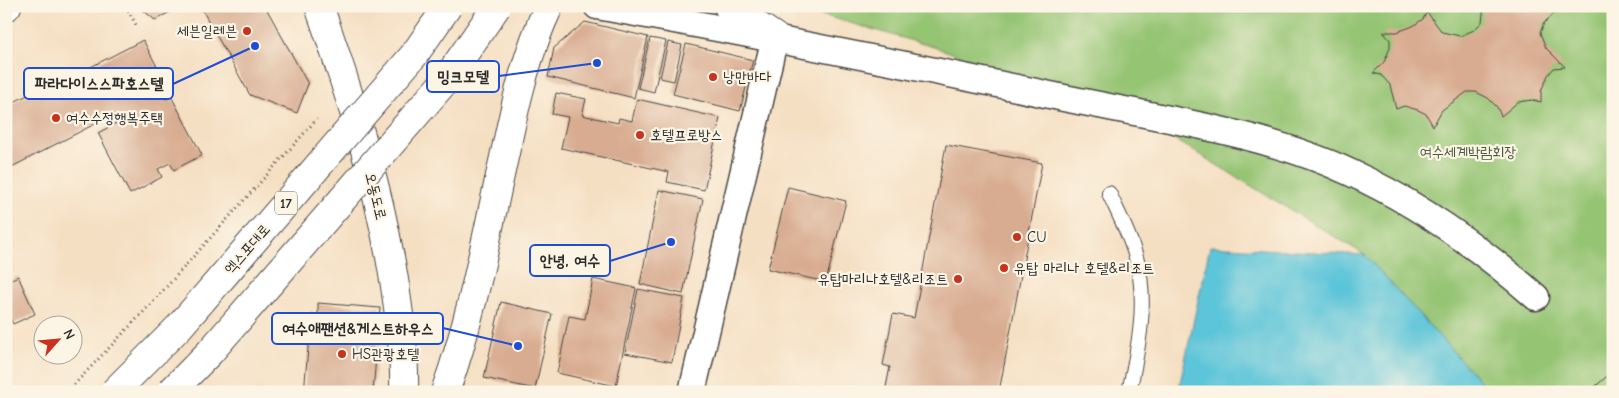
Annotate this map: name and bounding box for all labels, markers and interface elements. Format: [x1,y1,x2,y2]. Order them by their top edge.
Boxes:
place label: 세븐일레븐 [177,22,237,40]
marker: 세븐일레븐 [241,25,253,37]
callout: 밍크모텔 [427,61,499,92]
callout: 파라다이스스파호스텔 [24,68,173,99]
text: 밍크모텔 [437,68,490,86]
place label: 낭만바다 [723,68,771,86]
marker: 낭만바다 [707,71,719,83]
text: 파라다이스스파호스텔 [35,75,165,93]
place label: 여수수정행복주택 [66,109,163,127]
marker: 여수수정행복주택 [50,112,62,124]
place label: 호텔프로방스 [650,126,722,144]
marker: 호텔프로방스 [634,129,646,141]
park label: 여수세계박람회장 [1420,143,1516,161]
street label: 오동도로 [361,170,391,222]
road number: 17 [275,192,297,214]
street label: 엑스포대로 [220,220,274,278]
place label: CU [1027,228,1047,246]
marker: CU [1011,231,1023,243]
callout: 안녕, 여수 [530,245,610,276]
text: 안녕, 여수 [540,252,600,270]
place label: 유탑 마리나 호텔&리조트 [1014,259,1154,277]
marker: 유탑 마리나 호텔&리조트 [998,262,1010,274]
place label: 유탑마리나호텔&리조트 [818,270,948,288]
marker: 유탑마리나호텔&리조트 [952,273,964,285]
callout: 여수애팬션&게스트하우스 [272,313,443,344]
north arrow [32,316,82,366]
text: 여수애팬션&게스트하우스 [282,320,434,338]
text: N [59,326,79,342]
place label: HS관광호텔 [352,345,419,363]
marker: HS관광호텔 [336,348,348,360]

